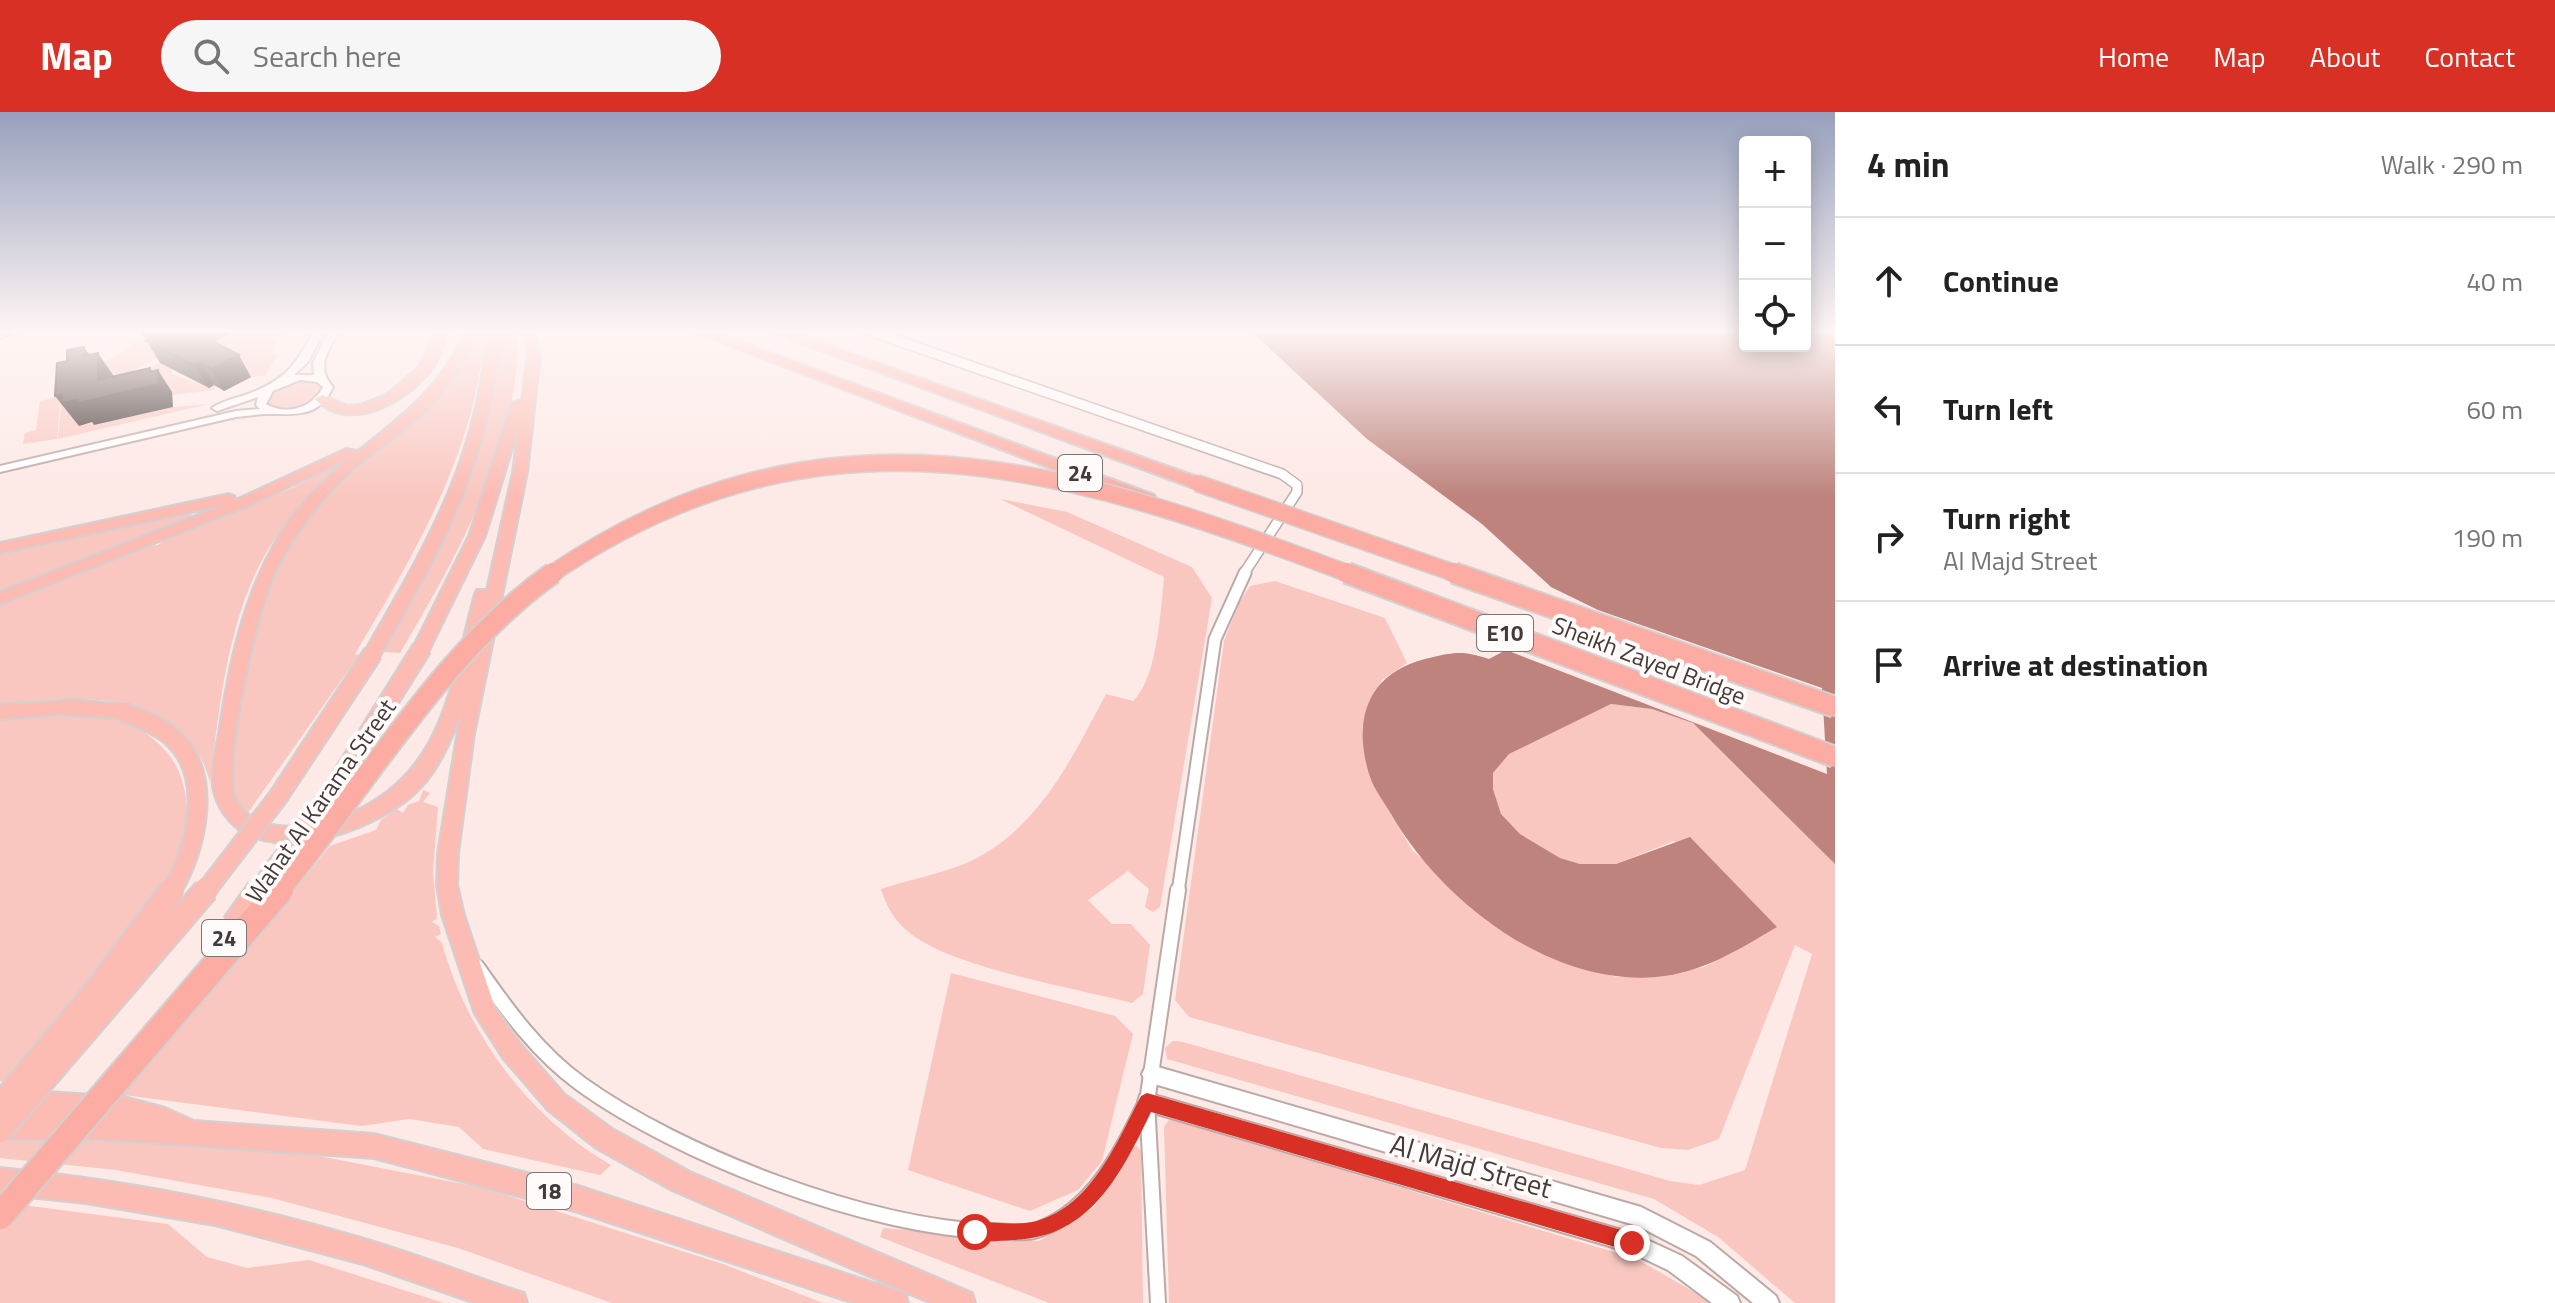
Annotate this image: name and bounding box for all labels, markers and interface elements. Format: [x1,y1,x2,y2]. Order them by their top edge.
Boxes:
search box [161,20,721,92]
text: Map [40,27,113,85]
text: Search here [253,33,402,79]
icon: search [189,34,233,78]
text: Home [2098,35,2169,78]
text: Map [2213,35,2266,78]
text: About [2310,35,2380,78]
text: Contact [2424,35,2515,78]
map controls [1739,136,1811,352]
button: + [1739,136,1811,208]
text: 4 min [1867,138,1950,190]
text: Walk · 290 m [2381,145,2523,184]
button: − [1739,208,1811,280]
text: Continue [1943,258,2059,304]
icon: ahead [1867,259,1911,303]
text: 40 m [2466,262,2523,301]
button: locate [1739,280,1811,352]
text: Turn left [1943,386,2053,432]
icon: left [1867,387,1911,431]
text: 60 m [2466,390,2523,429]
road number: 24 [1058,455,1102,491]
text: Turn right [1943,495,2071,541]
icon: right [1867,515,1911,559]
text: 190 m [2452,518,2523,557]
text: Al Majd Street [1943,541,2097,580]
street label: Sheikh Zayed Bridge [1547,607,1751,714]
road number: E10 [1477,615,1533,651]
text: Arrive at destination [1943,642,2208,688]
icon: arrive [1867,643,1911,687]
street label: Wahat Al Karama Street [236,691,405,910]
road number: 24 [202,920,246,956]
street label: Al Majd Street [1385,1122,1557,1209]
road number: 18 [527,1173,571,1209]
route start [957,1214,993,1250]
route end [1614,1225,1650,1261]

